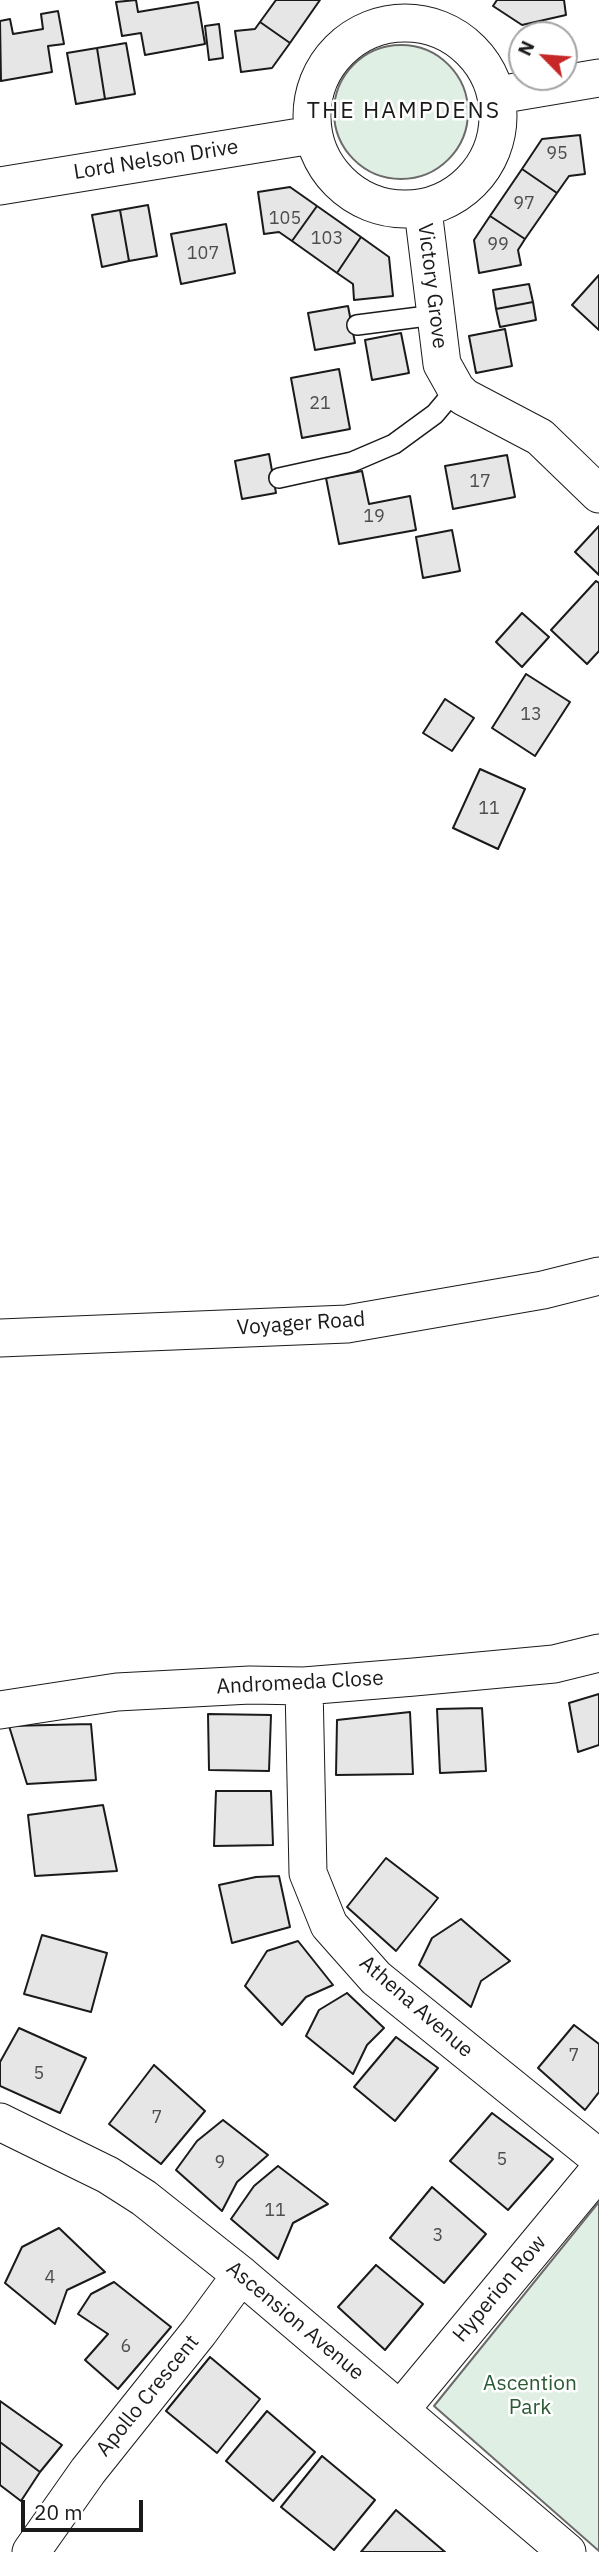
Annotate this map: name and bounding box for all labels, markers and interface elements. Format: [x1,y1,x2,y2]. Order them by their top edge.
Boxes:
north arrow [508,21,578,91]
text: N [512,37,540,59]
district label: THE HAMPDENS [308,97,500,125]
street label: Lord Nelson Drive [72,135,240,185]
house number: 95 [546,143,568,165]
house number: 97 [513,193,535,215]
house number: 105 [269,208,301,230]
street label: Victory Grove [412,222,452,350]
house number: 103 [311,228,343,250]
house number: 99 [487,234,509,256]
house number: 107 [187,243,219,265]
house number: 21 [309,393,331,415]
house number: 17 [469,471,491,493]
house number: 19 [363,506,385,528]
house number: 13 [520,704,542,726]
house number: 11 [478,798,500,820]
street label: Voyager Road [236,1307,366,1341]
street label: Andromeda Close [216,1666,384,1700]
street label: Athena Avenue [354,1951,478,2063]
house number: 7 [569,2045,579,2067]
house number: 5 [34,2063,44,2085]
house number: 7 [152,2107,162,2129]
house number: 5 [497,2149,507,2171]
house number: 9 [215,2152,225,2174]
house number: 11 [264,2200,286,2222]
house number: 3 [433,2225,443,2247]
street label: Hyperion Row [448,2231,552,2347]
street label: Ascension Avenue [221,2256,369,2386]
house number: 4 [45,2267,55,2289]
street label: Apollo Crescent [91,2330,205,2462]
house number: 6 [121,2336,131,2358]
park label: Ascention Park [483,2371,577,2421]
scale bar [24,2486,147,2530]
text: 20 m [34,2498,83,2526]

